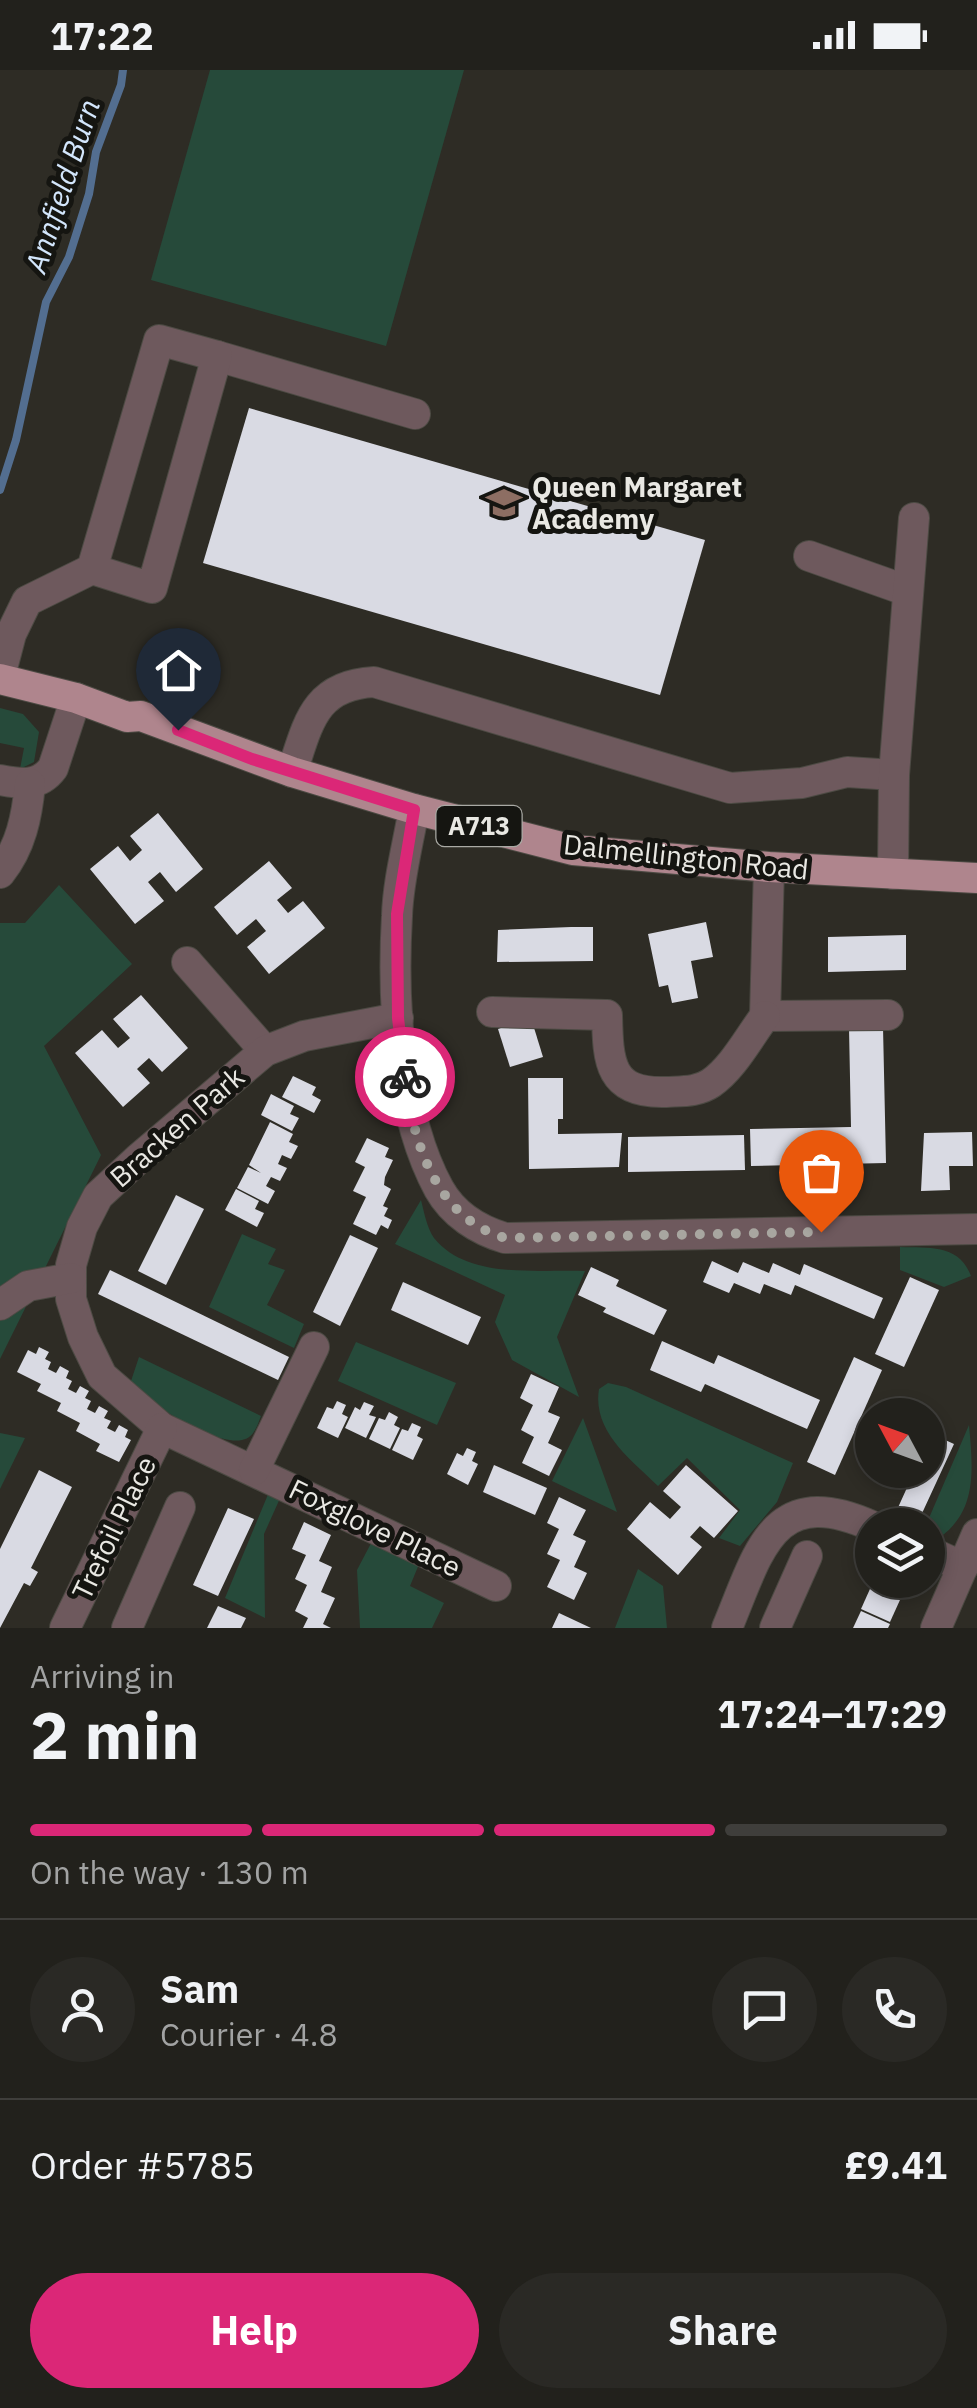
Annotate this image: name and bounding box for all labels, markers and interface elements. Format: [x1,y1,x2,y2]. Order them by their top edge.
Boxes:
text: 17:22 [50,11,154,60]
water label: Annfield Burn [15,94,108,278]
place label: Queen Margaret Academy [532,468,742,537]
school or university icon: Queen Margaret Academy [485,484,523,522]
pin [136,628,221,731]
icon: home [151,643,206,698]
road number: A713 [436,806,522,846]
street label: Dalmellington Road [562,825,810,888]
courier [355,1027,455,1127]
icon: bike [378,1050,433,1105]
street label: Bracken Park [102,1058,252,1195]
pin [779,1130,864,1233]
icon: bag [794,1145,849,1200]
north arrow [855,1398,945,1488]
map controls [855,1398,945,1598]
street label: Trefoil Place [63,1450,164,1606]
street label: Foxglove Place [283,1470,467,1585]
button: layers [855,1508,945,1598]
text: Arriving in [30,1655,175,1697]
text: 17:24–17:29 [717,1689,947,1738]
text: 2 min [30,1692,200,1777]
text: On the way · 130 m [30,1851,309,1893]
button: person [30,1957,135,2062]
button: chat [712,1957,817,2062]
button: phone [842,1957,947,2062]
text: Sam [160,1964,239,2013]
text: Courier · 4.8 [160,2013,338,2055]
text: Order #5785 [30,2140,255,2189]
text: £9.41 [845,2140,947,2189]
button: Help [30,2273,479,2388]
button: Share [499,2273,947,2388]

